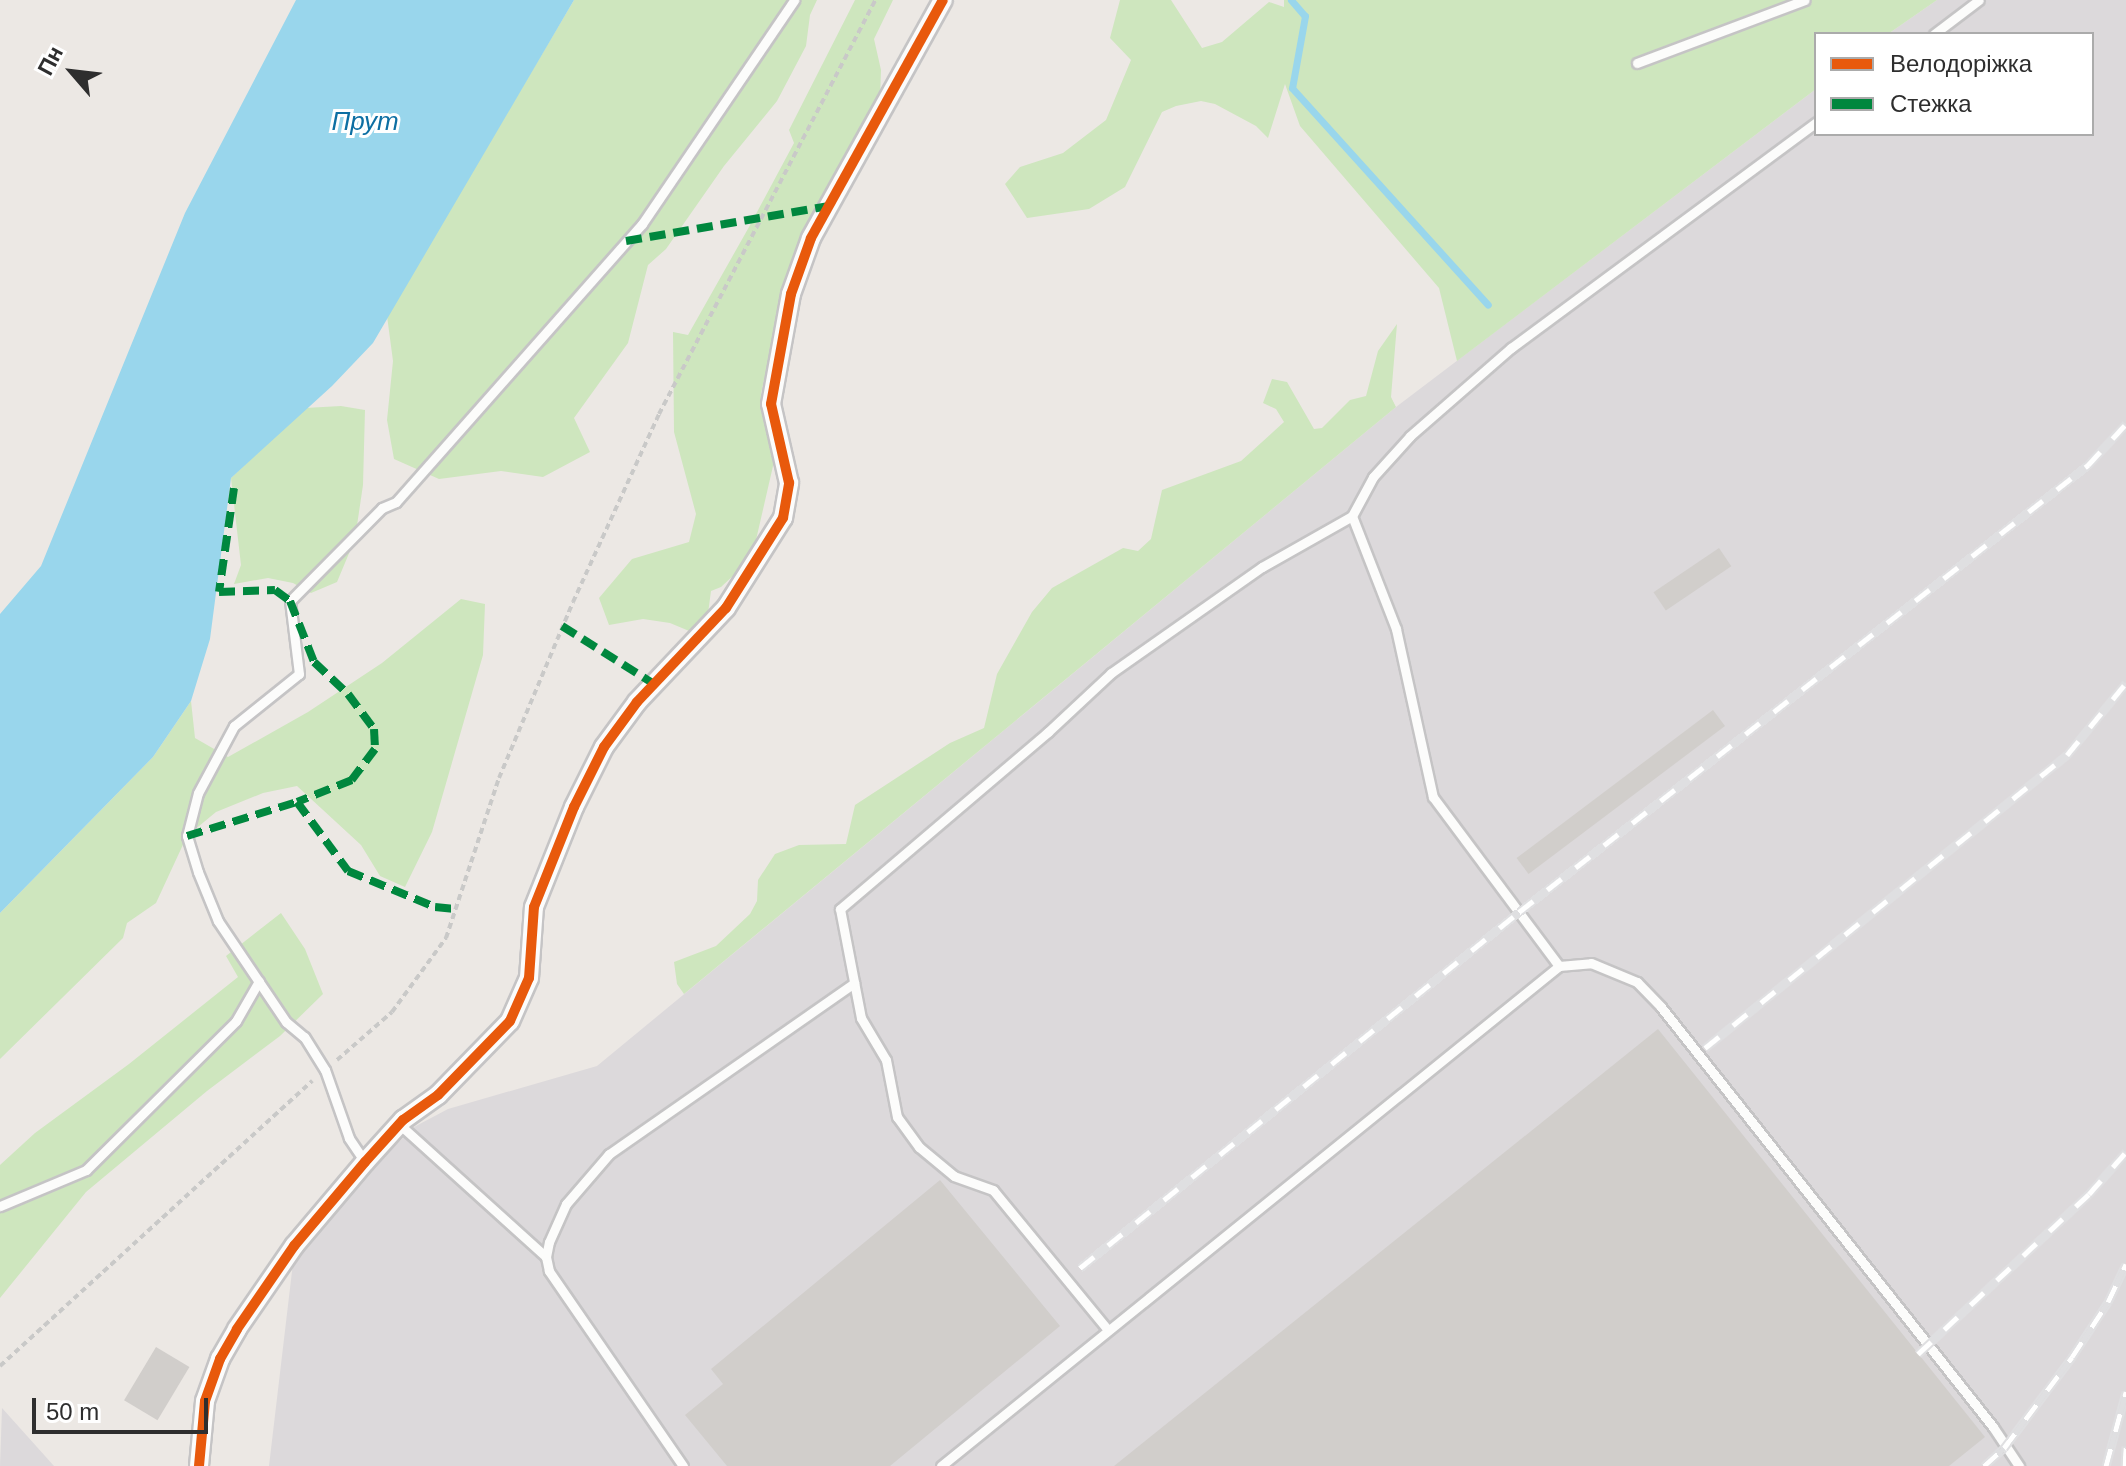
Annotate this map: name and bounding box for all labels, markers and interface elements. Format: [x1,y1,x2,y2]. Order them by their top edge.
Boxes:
north arrow [32,32,112,112]
legend [1814,32,2094,136]
text: Пн [32,42,68,79]
text: Велодоріжка [1890,50,2032,77]
text: Стежка [1890,90,1972,117]
water label: Прут [331,106,399,138]
scale bar [36,1382,212,1432]
text: 50 m [46,1398,99,1425]

